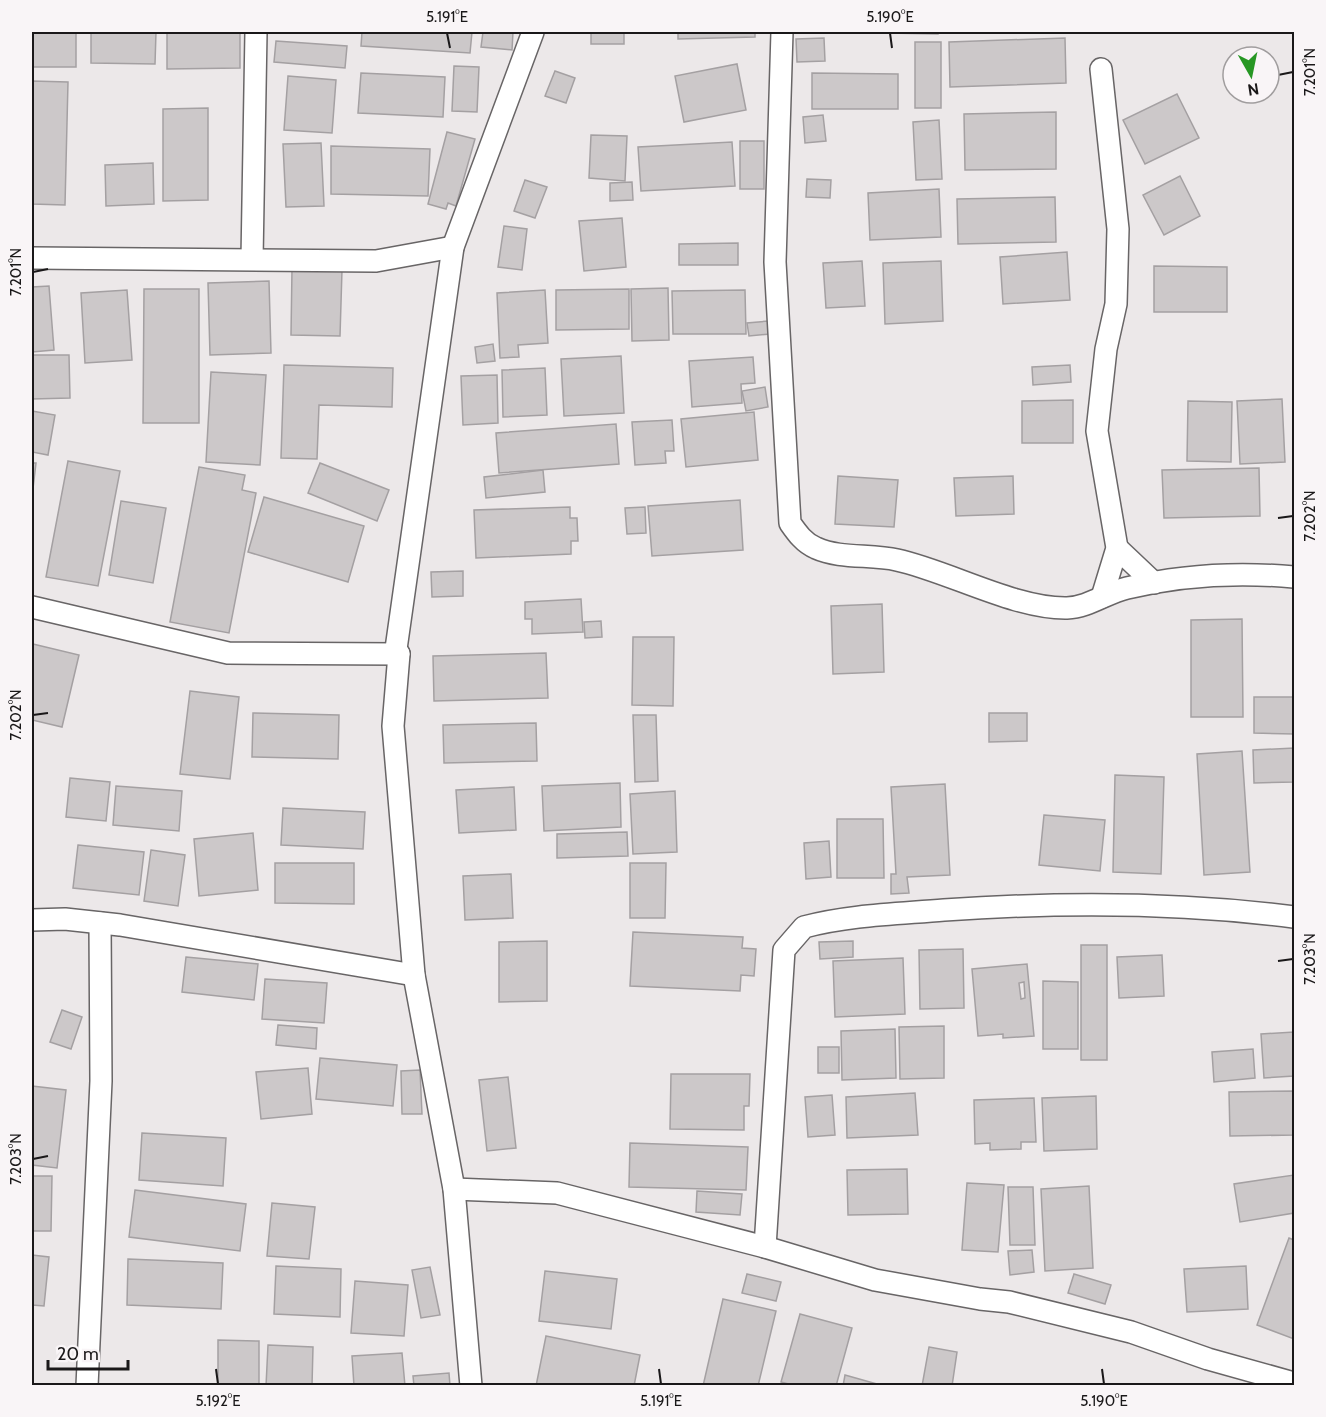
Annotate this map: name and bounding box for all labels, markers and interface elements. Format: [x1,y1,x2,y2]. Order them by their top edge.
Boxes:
text: 5.191°E [426,8,468,26]
text: 5.190°E [866,8,914,26]
north arrow [1221,45,1281,105]
text: 7.201°N [1301,48,1319,96]
text: N [1246,79,1260,100]
text: 7.201°N [7,248,25,296]
text: 7.202°N [1301,490,1319,542]
text: 7.202°N [7,689,25,741]
text: 7.203°N [1301,933,1319,985]
text: 7.203°N [7,1133,25,1185]
scale bar [48,1333,128,1371]
text: 20 m [57,1343,99,1365]
text: 5.192°E [196,1392,240,1410]
text: 5.191°E [640,1392,682,1410]
text: 5.190°E [1080,1392,1128,1410]

